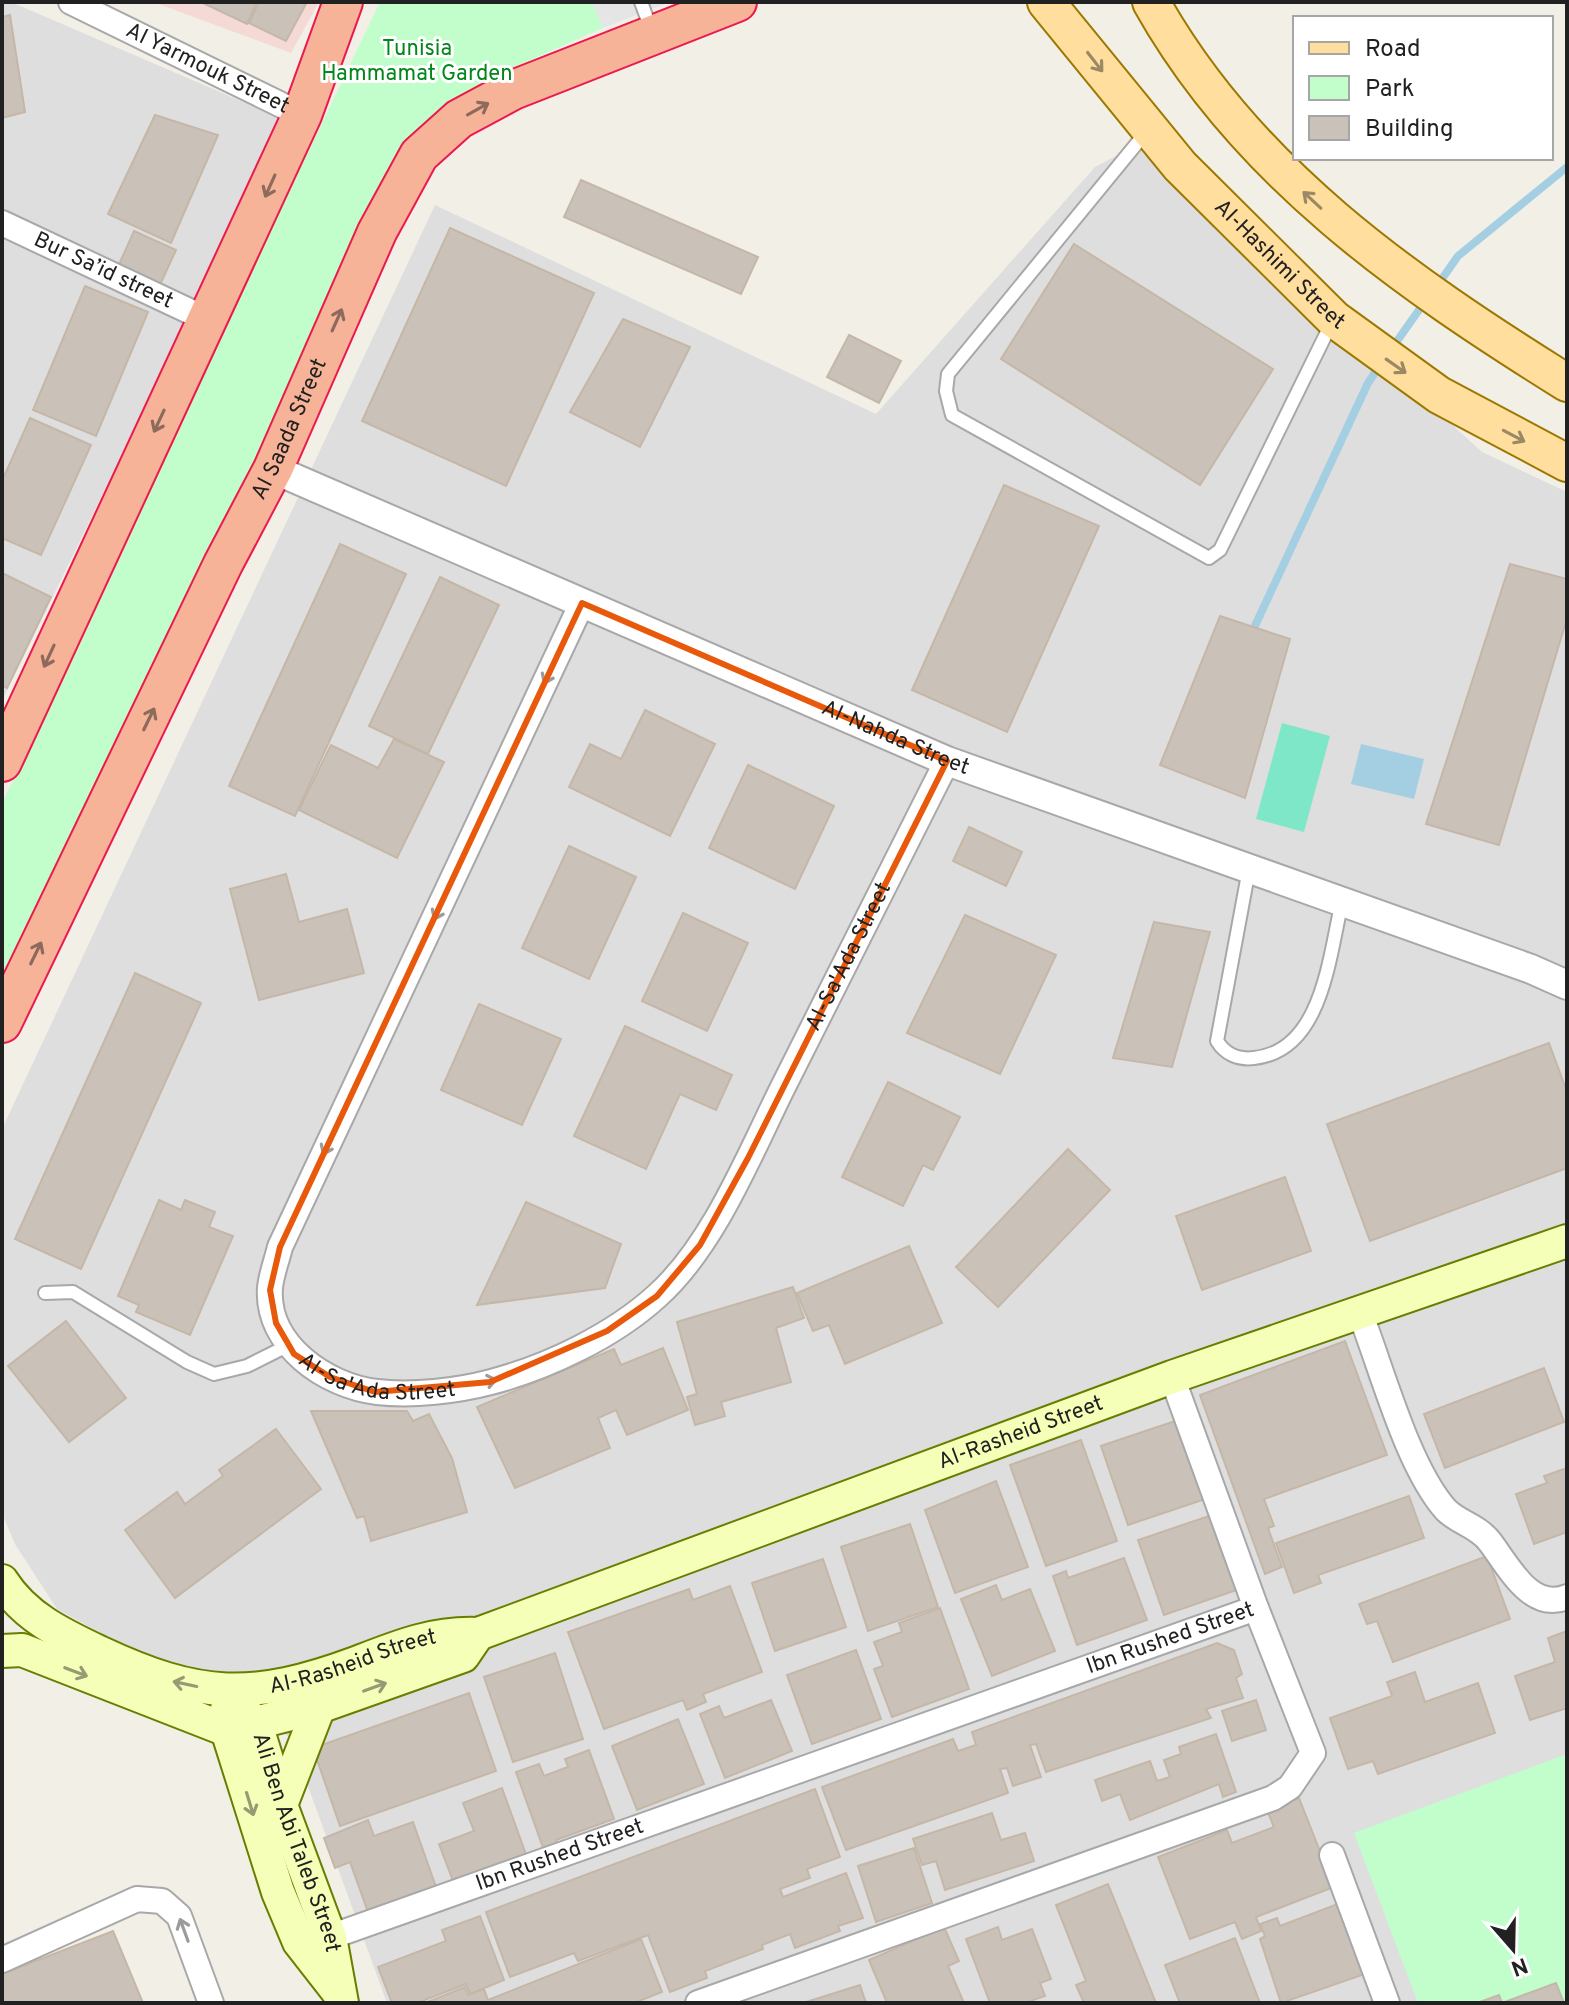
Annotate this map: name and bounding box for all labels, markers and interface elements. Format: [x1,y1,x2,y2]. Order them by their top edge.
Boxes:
legend [1293,16,1553,160]
street label: Al Yarmouk Street [121,17,294,120]
text: Road [1365,35,1421,65]
park label: Tunisia Hammamat Garden [321,36,513,88]
one-way arrow [1087,51,1104,72]
text: Park [1365,75,1415,105]
one-way arrow [465,100,489,116]
text: Building [1365,115,1454,145]
one-way arrow [262,173,277,198]
one-way arrow [1302,191,1322,210]
street label: Al-Hashimi Street [1208,194,1350,336]
street label: Bur Sa’id street [29,226,177,315]
one-way arrow [331,308,346,333]
street label: Al Saada Street [246,354,333,504]
one-way arrow [1385,358,1407,374]
one-way arrow [151,408,166,432]
one-way arrow [1502,428,1526,444]
one-way arrow [41,644,56,668]
one-way arrow [541,661,556,685]
street label: Al-Nahda Street [817,695,973,781]
one-way arrow [142,707,157,731]
street label: Al-Sa'Ada Street [800,878,898,1036]
one-way arrow [431,896,446,920]
one-way arrow [29,941,44,965]
one-way arrow [320,1132,335,1156]
street label: Al-Sa'Ada Street [292,1347,457,1407]
one-way arrow [472,1374,497,1389]
street label: Al-Rasheid Street [935,1390,1107,1476]
street label: Ibn Rushed Street [1083,1596,1258,1681]
street label: Al-Rasheid Street [267,1624,439,1700]
one-way arrow [63,1666,88,1680]
one-way arrow [172,1676,198,1691]
one-way arrow [362,1679,387,1694]
street label: Ali Ben Abi Taleb Street [246,1730,346,1954]
one-way arrow [244,1791,258,1816]
street label: Ibn Rushed Street [472,1813,647,1898]
north arrow [1473,1909,1553,1989]
one-way arrow [176,1918,190,1943]
text: N [1507,1950,1531,1981]

